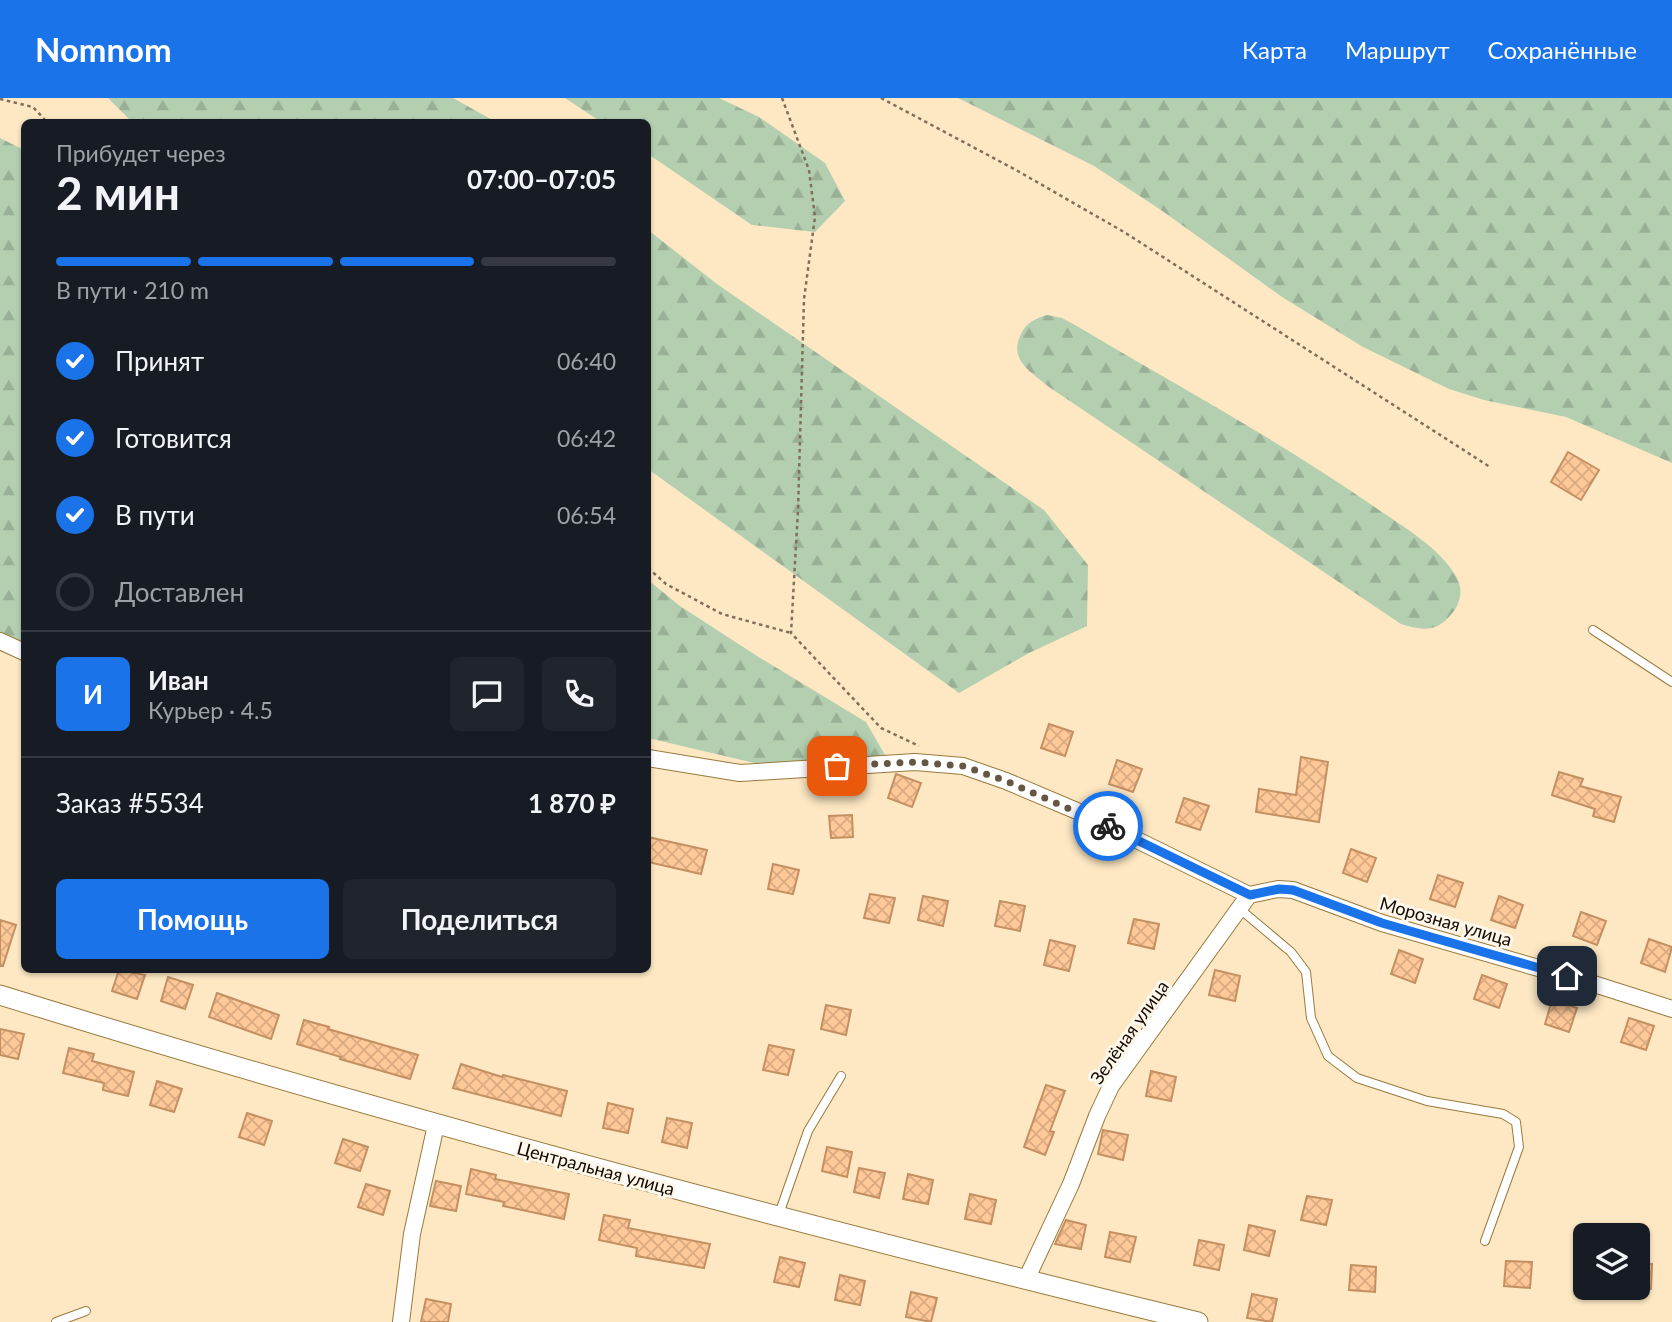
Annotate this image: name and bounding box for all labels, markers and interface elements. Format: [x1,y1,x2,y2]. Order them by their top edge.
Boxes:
text: Nomnom [35,29,172,69]
text: Карта [1242,35,1307,64]
text: Маршрут [1345,35,1450,64]
text: Сохранённые [1488,35,1637,64]
text: Прибудет через [56,139,226,167]
text: 07:00–07:05 [467,163,616,195]
text: 2 мин [56,165,180,220]
text: В пути · 210 m [56,276,209,304]
icon: check [56,342,94,380]
text: Принят [115,345,204,377]
text: 06:40 [557,347,616,375]
icon: check [56,419,94,457]
text: Готовится [115,422,232,454]
text: 06:42 [557,424,616,452]
icon: check [56,496,94,534]
text: В пути [115,499,195,531]
text: 06:54 [557,501,616,529]
text: Доставлен [115,576,244,608]
button: chat [450,657,524,731]
button: phone [542,657,616,731]
text: Иван [148,664,209,696]
text: И [83,678,103,710]
text: Курьер · 4.5 [148,696,273,724]
pin [807,736,867,796]
icon: bag [818,747,856,785]
text: Заказ #5534 [56,787,204,819]
text: 1 870 ₽ [528,787,616,819]
courier [1073,791,1143,861]
icon: bike [1089,807,1127,845]
button: Помощь [56,879,329,959]
button: Поделиться [343,879,616,959]
street label: Морозная улица [1377,892,1515,950]
pin [1537,946,1597,1006]
icon: home [1548,957,1586,995]
street label: Зелёная улица [1085,976,1173,1088]
street label: Центральная улица [515,1136,677,1200]
map controls [1573,1223,1650,1300]
button: layers [1573,1223,1650,1300]

